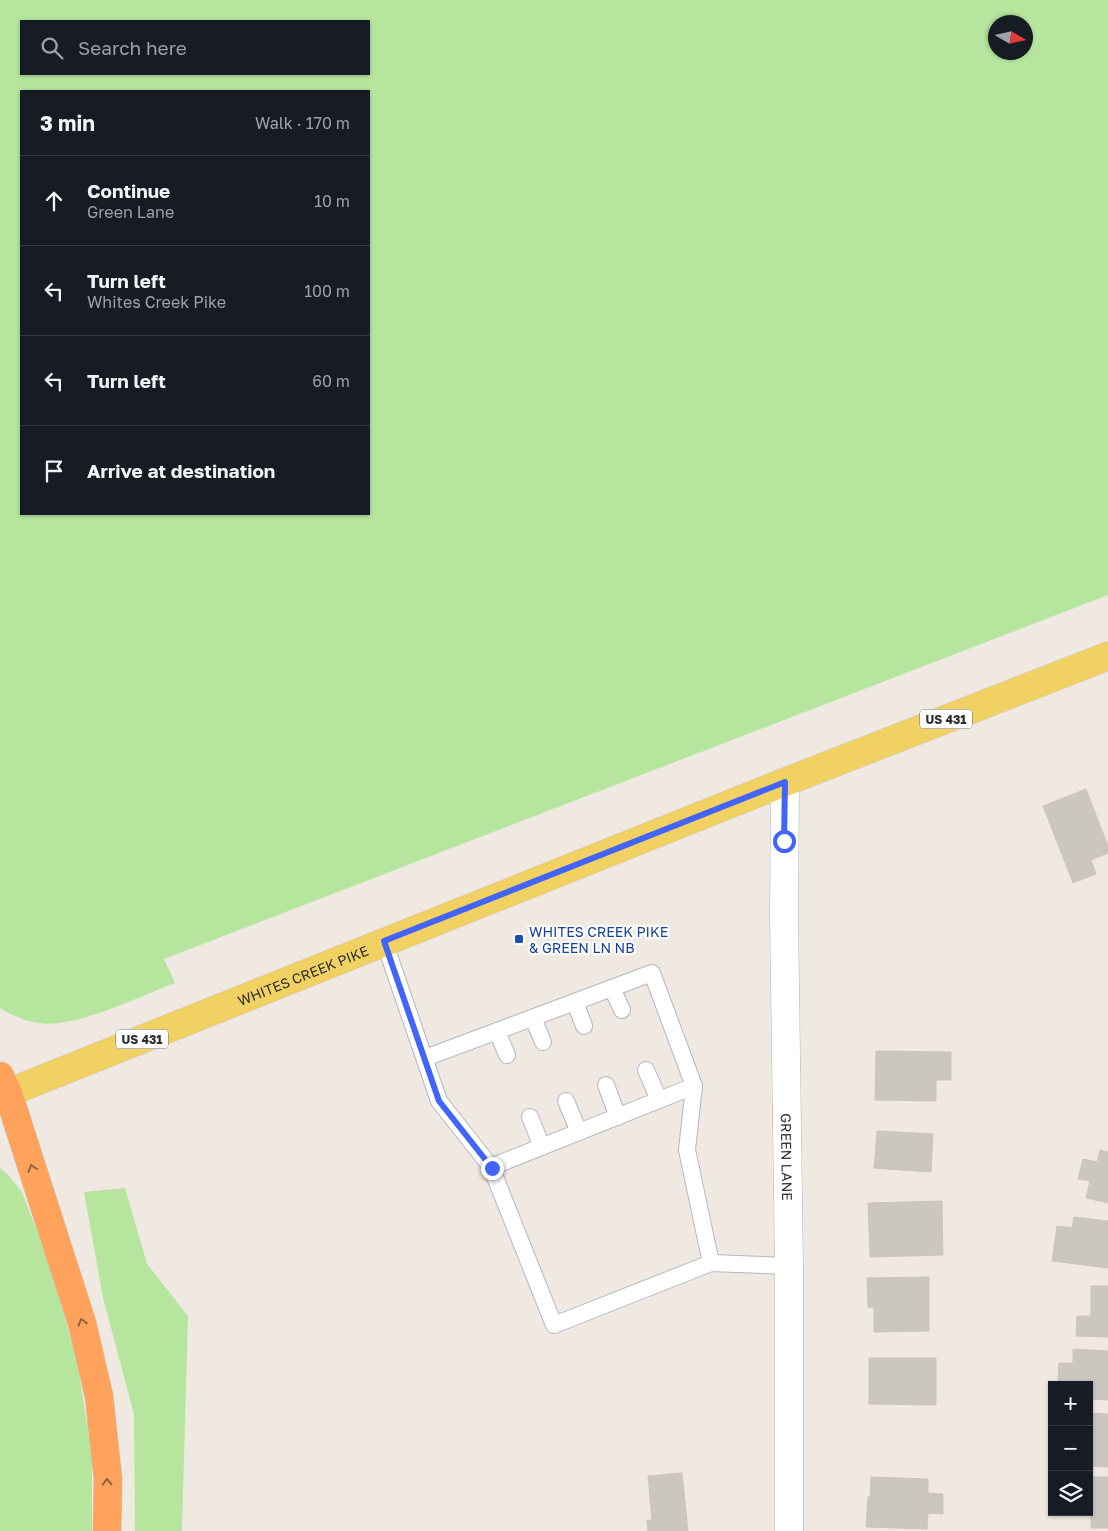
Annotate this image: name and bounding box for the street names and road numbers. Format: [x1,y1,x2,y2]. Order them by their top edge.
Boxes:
road number: US 431 [920,710,972,729]
street label: WHITES CREEK PIKE [235,941,371,1009]
road number: US 431 [116,1030,168,1048]
street label: GREEN LANE [778,1113,797,1201]

